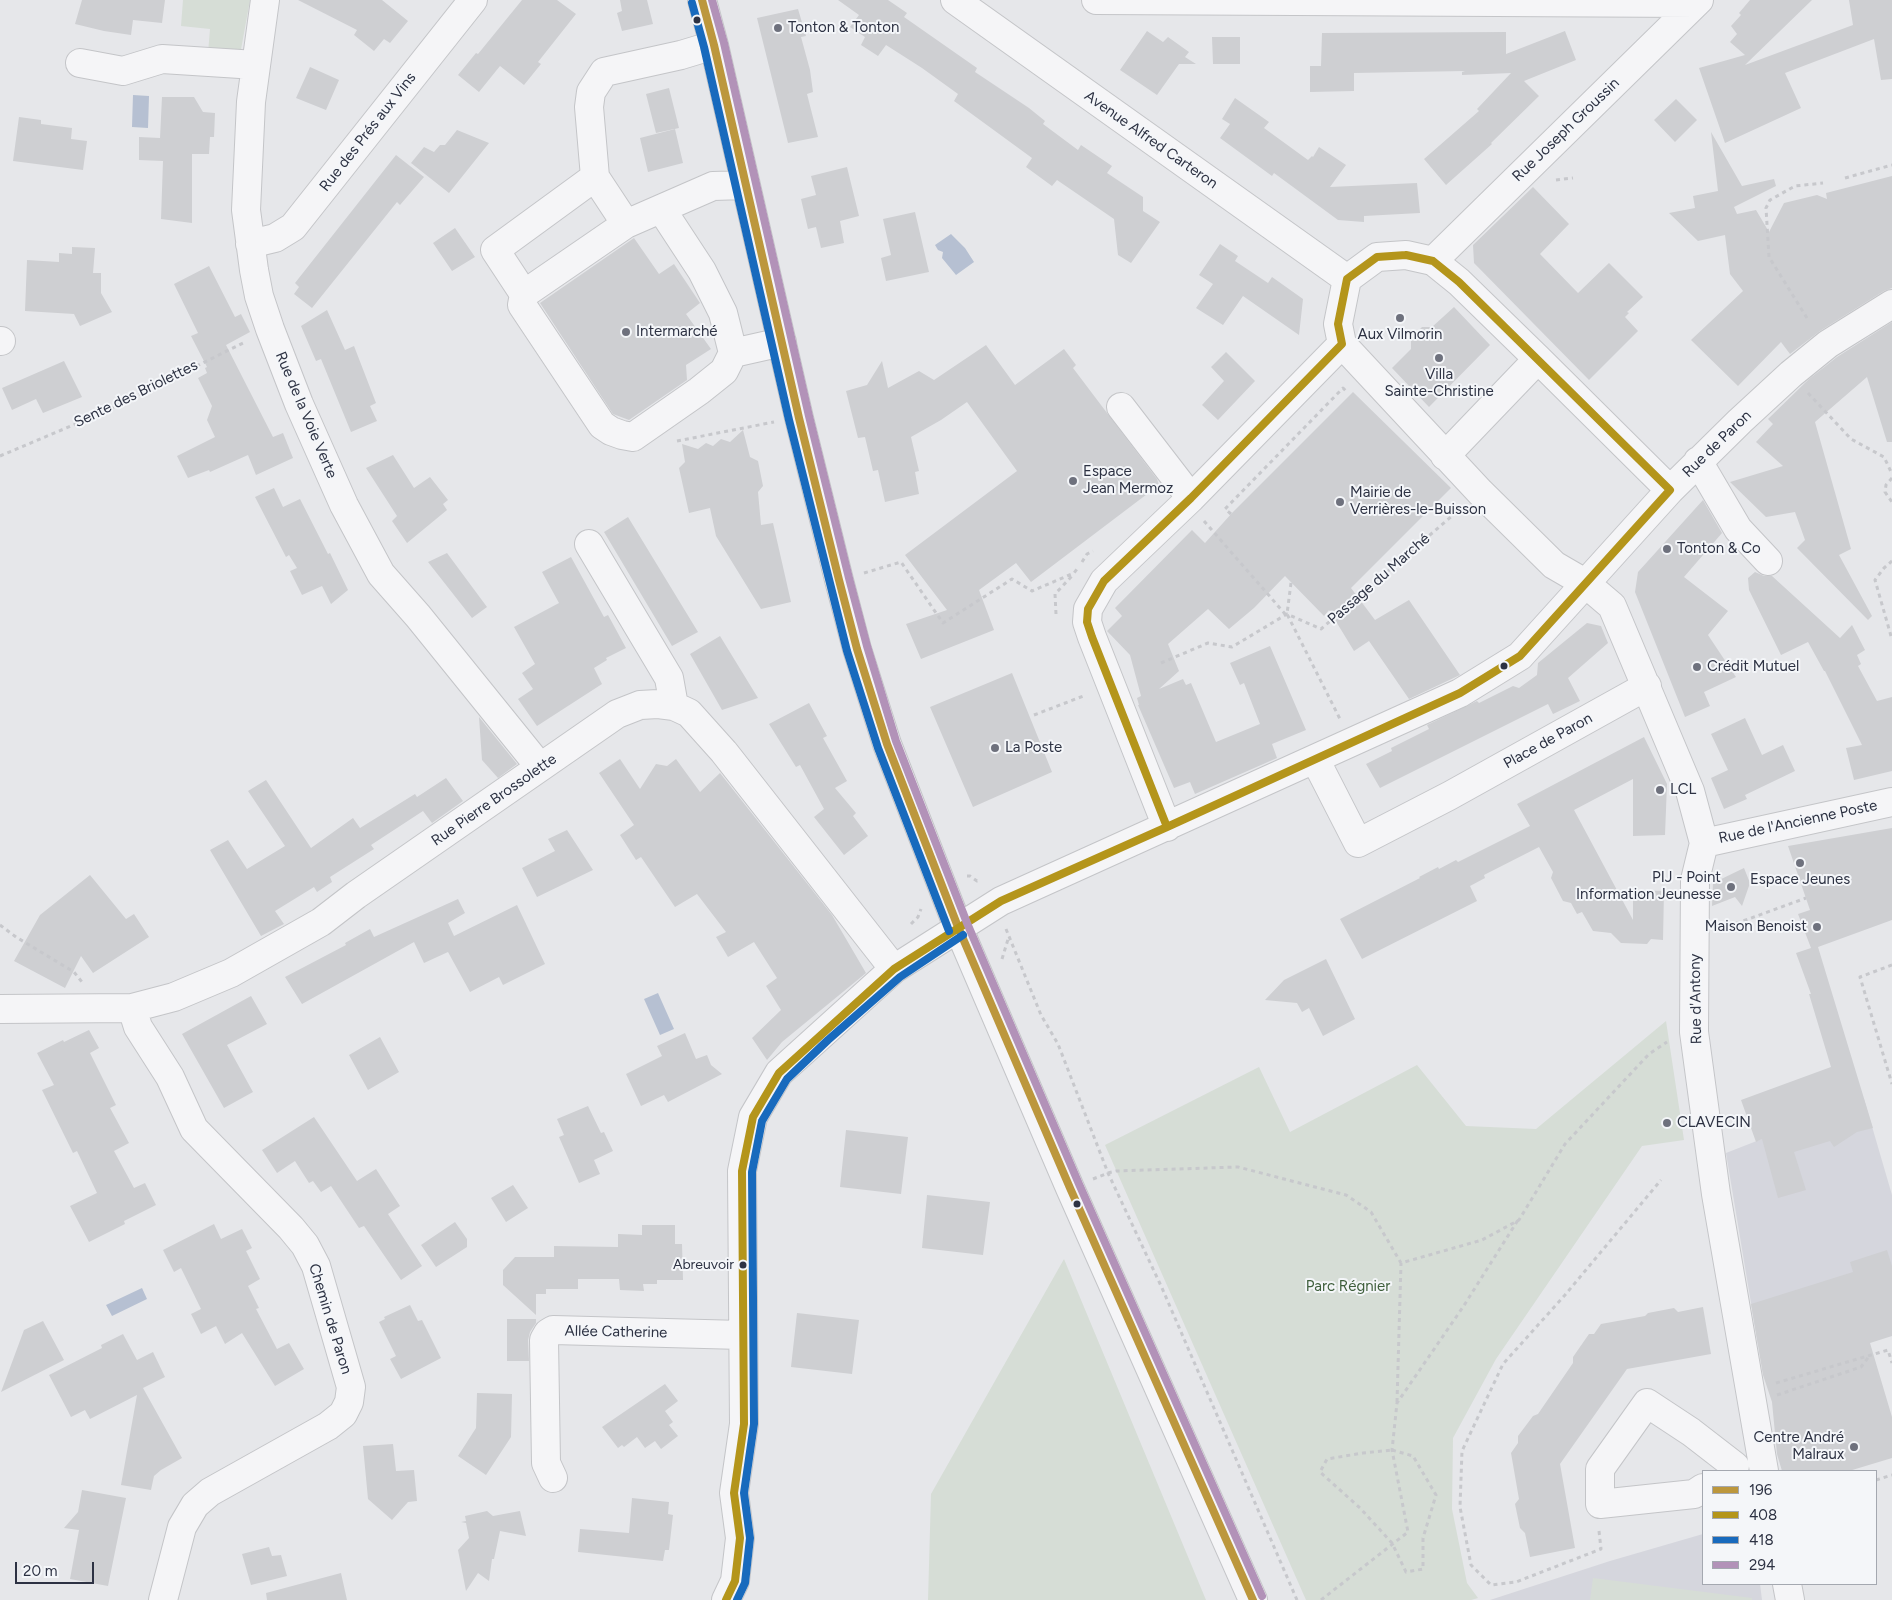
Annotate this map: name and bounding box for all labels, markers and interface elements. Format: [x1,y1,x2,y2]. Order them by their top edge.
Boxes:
unlabelled marker [692,15,702,25]
place label: Tonton & Tonton [788,19,899,37]
marker: Tonton & Tonton [772,22,784,34]
street label: Rue des Prés aux Vins [316,69,420,195]
street label: Rue Joseph Groussin [1509,74,1623,186]
street label: Avenue Alfred Carteron [1081,87,1221,193]
marker: Aux Vilmorin [1394,312,1406,324]
place label: Intermarché [636,323,718,341]
marker: Intermarché [620,326,632,338]
place label: Aux Vilmorin [1358,326,1442,344]
street label: Rue de la Voie Verte [271,349,341,481]
marker: Villa Sainte-Christine [1433,352,1445,364]
street label: Sente des Briolettes [71,356,201,432]
place label: Villa Sainte-Christine [1384,366,1494,401]
street label: Rue de Paron [1679,407,1755,481]
place label: Espace Jean Mermoz [1083,463,1173,498]
marker: Espace Jean Mermoz [1067,475,1079,487]
place label: Mairie de Verrières-le-Buisson [1350,484,1486,519]
marker: Mairie de Verrières-le-Buisson [1334,496,1346,508]
street label: Passage du Marché [1324,530,1434,628]
place label: Tonton & Co [1677,540,1761,558]
marker: Tonton & Co [1661,543,1673,555]
place label: Crédit Mutuel [1707,658,1799,676]
unlabelled marker [1499,661,1509,671]
marker: Crédit Mutuel [1691,661,1703,673]
street label: Place de Paron [1500,709,1596,773]
place label: La Poste [1005,739,1062,757]
marker: La Poste [989,742,1001,754]
street label: Rue Pierre Brossolette [428,750,560,850]
place label: LCL [1670,781,1696,799]
marker: LCL [1654,784,1666,796]
street label: Rue de l'Ancienne Poste [1717,796,1879,848]
marker: Espace Jeunes [1794,857,1806,869]
place label: PIJ - Point Information Jeunesse [1576,869,1721,904]
place label: Espace Jeunes [1750,871,1850,889]
marker: PIJ - Point Information Jeunesse [1725,881,1737,893]
place label: Maison Benoist [1705,918,1807,936]
marker: Maison Benoist [1811,921,1823,933]
street label: Rue d'Antony [1686,954,1706,1044]
place label: CLAVECIN [1677,1114,1751,1132]
marker: CLAVECIN [1661,1117,1673,1129]
unlabelled marker [1072,1199,1082,1209]
place label: Abreuvoir [673,1257,734,1273]
marker: Abreuvoir [738,1260,748,1270]
street label: Chemin de Paron [305,1262,355,1376]
park label: Parc Régnier [1306,1278,1390,1296]
street label: Allée Catherine [565,1322,667,1342]
place label: Centre André Malraux [1753,1429,1844,1464]
marker: Centre André Malraux [1848,1441,1860,1453]
legend [1702,1470,1877,1585]
text: 196 [1749,1481,1772,1499]
text: 408 [1749,1506,1777,1524]
text: 418 [1749,1531,1774,1549]
scale bar [18,1552,96,1584]
text: 294 [1749,1556,1775,1574]
text: 20 m [23,1562,57,1580]

